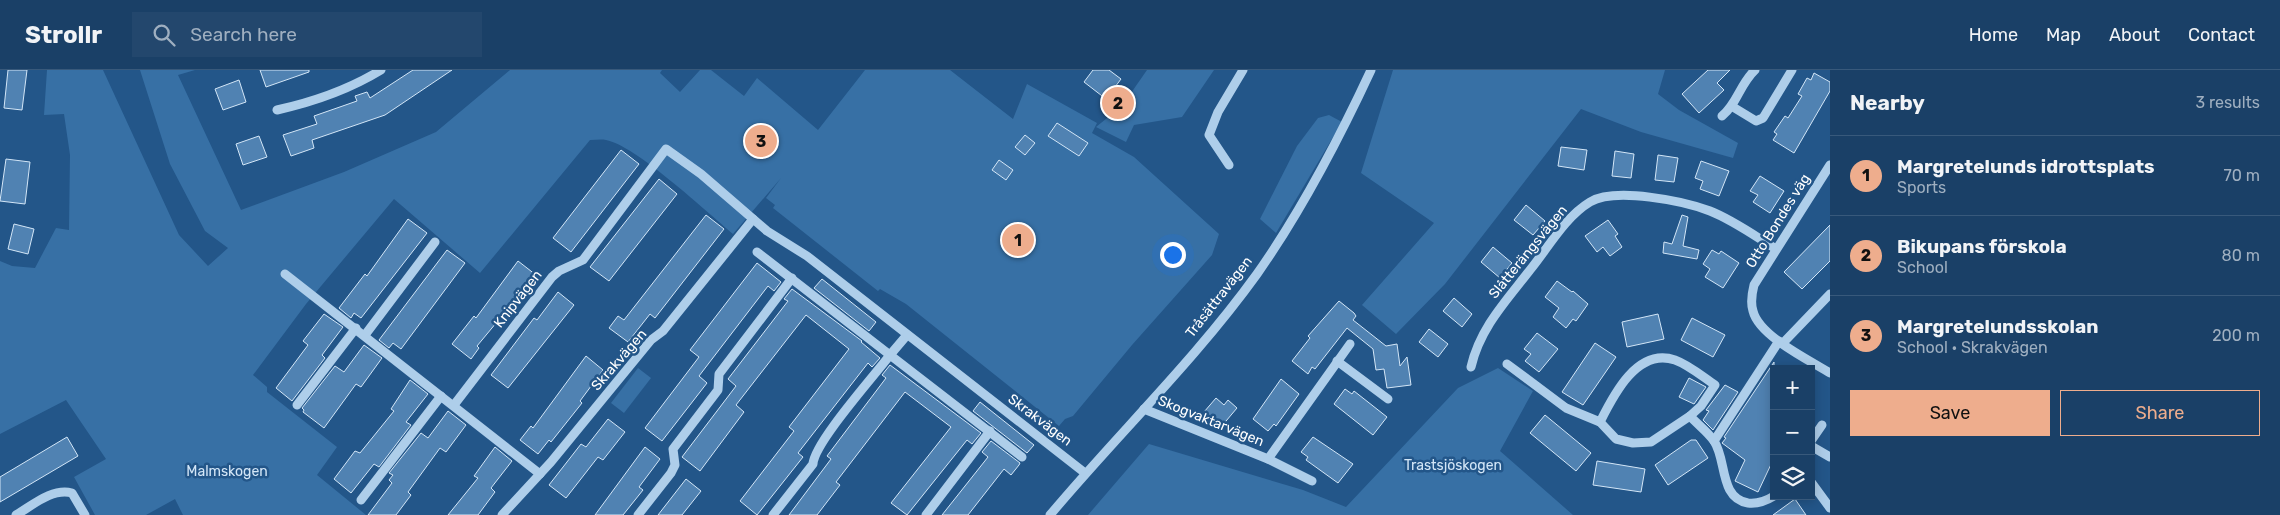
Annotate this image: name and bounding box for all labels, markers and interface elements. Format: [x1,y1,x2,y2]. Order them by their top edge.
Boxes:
search box [132,12,482,57]
text: Strollr [25,21,102,49]
icon: search [150,21,178,49]
text: Search here [190,23,297,46]
text: Home [1969,24,2018,46]
text: Map [2046,24,2081,46]
text: About [2109,24,2160,46]
text: Contact [2188,24,2255,46]
pin: 2 [1102,84,1134,122]
text: Nearby [1850,90,1925,115]
text: 3 results [2195,93,2260,112]
pin: 3 [745,122,777,160]
text: Margretelunds idrottsplats [1897,155,2155,178]
text: 1 [1862,166,1870,185]
text: 70 m [2223,166,2260,185]
street label: Otto Bondes väg [1742,171,1814,271]
text: Sports [1897,178,1946,197]
street label: Slåtterängsvägen [1485,202,1571,302]
pin: 1 [1002,221,1034,259]
text: Bikupans förskola [1897,235,2067,258]
your location [1160,242,1186,268]
text: 2 [1861,246,1871,265]
text: 80 m [2222,246,2260,265]
street label: Tråsättravägen [1182,253,1256,341]
text: School [1897,258,1948,277]
street label: Knipvägen [490,267,546,331]
text: Margretelundsskolan [1897,315,2098,338]
street label: Skrakvägen [588,326,650,394]
text: 3 [1861,326,1871,345]
text: 200 m [2212,326,2260,345]
text: School · Skrakvägen [1897,338,2048,357]
map controls [1770,365,1815,500]
button: + [1770,365,1815,410]
street label: Skrakvägen [1005,390,1075,450]
button: Save [1850,390,2050,436]
button: Share [2060,390,2260,436]
street label: Skogvaktarvägen [1156,392,1266,450]
button: − [1770,410,1815,455]
button: layers [1770,455,1815,500]
park label: Trastsjöskogen [1404,457,1502,474]
park label: Malmskogen [186,463,268,480]

